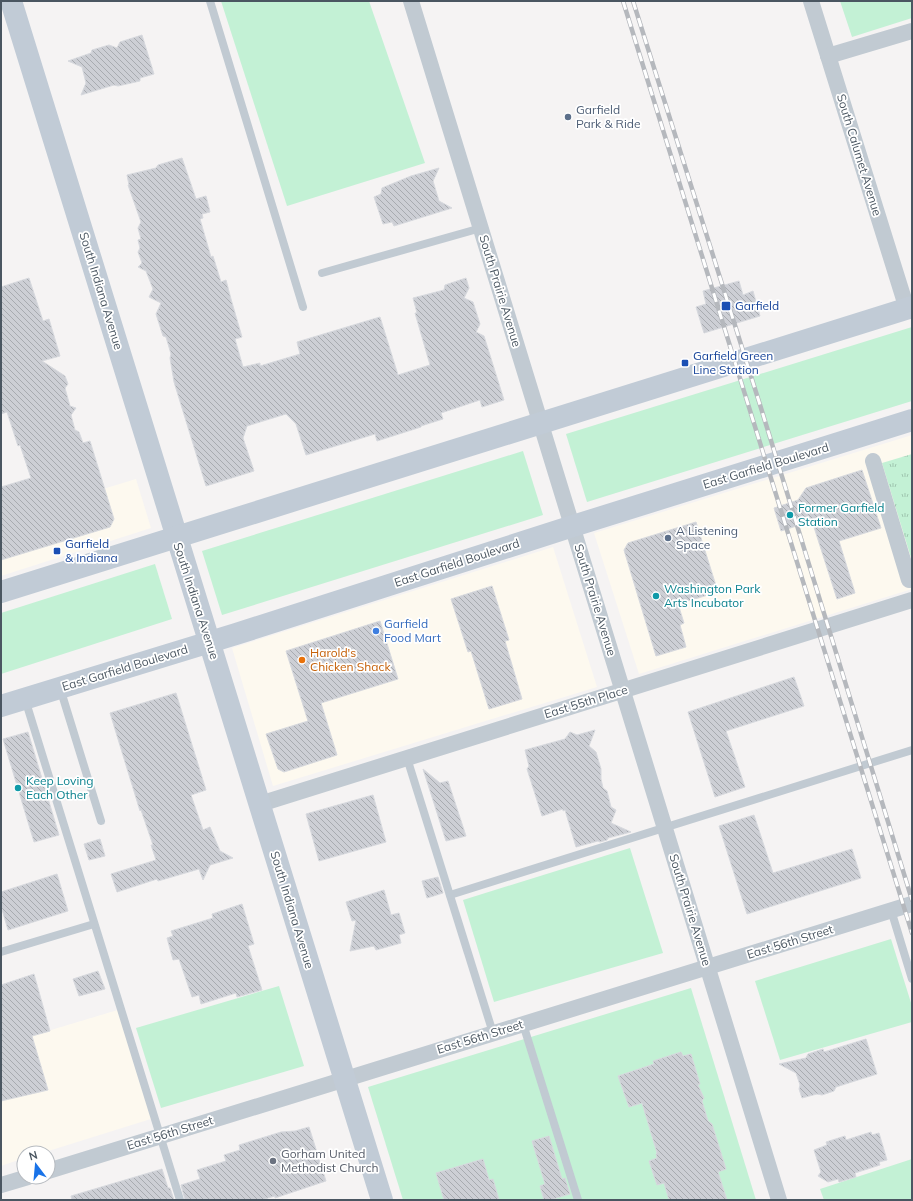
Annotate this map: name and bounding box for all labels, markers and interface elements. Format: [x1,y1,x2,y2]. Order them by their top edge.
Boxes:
street label: South Calumet Avenue [834,92,885,218]
place label: Garfield Park & Ride [576,102,640,131]
marker: Garfield Park & Ride [563,112,573,122]
street label: South Indiana Avenue [76,230,127,351]
street label: South Prairie Avenue [476,233,525,349]
place label: Garfield [735,298,779,313]
marker: Garfield [720,300,732,312]
place label: Garfield Green Line Station [693,348,773,377]
marker: Garfield Green Line Station [680,358,690,368]
street label: East Garfield Boulevard [701,439,831,492]
place label: Former Garfield Station [798,500,884,529]
marker: Former Garfield Station [785,510,795,520]
place label: A Listening Space [676,523,738,552]
marker: A Listening Space [663,533,673,543]
street label: East Garfield Boulevard [392,535,521,590]
place label: Garfield & Indiana [65,536,118,565]
street label: South Indiana Avenue [170,540,222,661]
street label: South Prairie Avenue [571,542,620,658]
marker: Garfield & Indiana [52,546,62,556]
place label: Washington Park Arts Incubator [664,581,761,610]
marker: Washington Park Arts Incubator [651,591,661,601]
place label: Garfield Food Mart [384,616,441,645]
marker: Garfield Food Mart [371,626,381,636]
street label: East Garfield Boulevard [60,641,190,694]
place label: Harold's Chicken Shack [310,645,391,674]
marker: Harold's Chicken Shack [297,655,307,665]
street label: East 55th Place [542,682,629,721]
place label: Keep Loving Each Other [26,773,94,802]
marker: Keep Loving Each Other [13,783,23,793]
street label: South Indiana Avenue [267,849,318,970]
street label: South Prairie Avenue [666,852,715,968]
street label: East 56th Street [745,921,835,962]
street label: East 56th Street [435,1016,525,1057]
street label: East 56th Street [125,1112,215,1153]
north arrow [16,1145,56,1185]
place label: Gorham United Methodist Church [281,1146,379,1175]
text: N [27,1148,39,1163]
marker: Gorham United Methodist Church [268,1156,278,1166]

